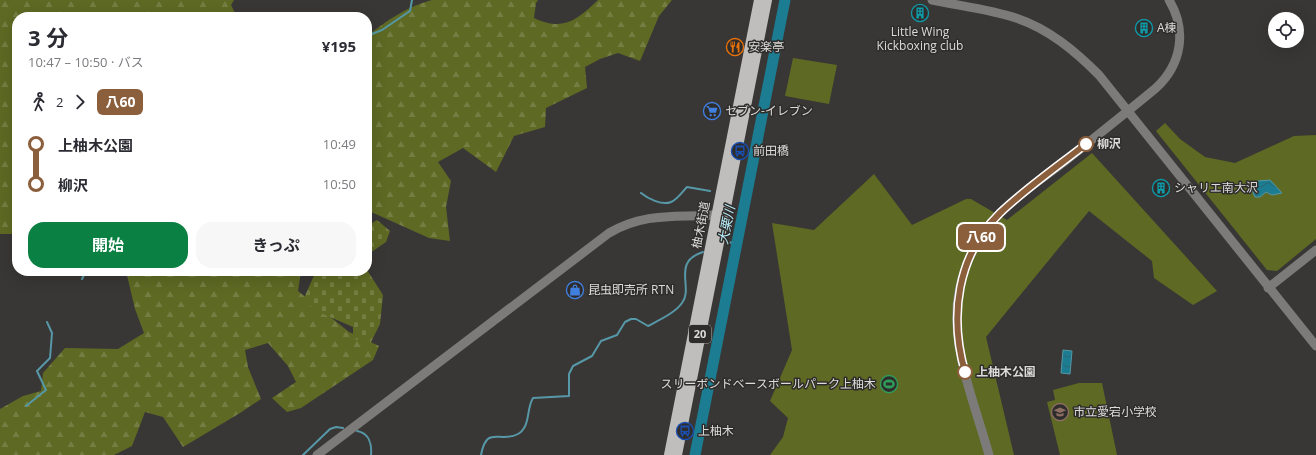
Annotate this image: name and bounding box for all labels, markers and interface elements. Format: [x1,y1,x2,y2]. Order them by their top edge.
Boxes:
building icon: Little Wing Kickboxing club [910,3,930,23]
map controls [1268,12,1304,48]
button: locate [1268,12,1304,48]
building icon: A棟 [1134,18,1154,38]
place label: A棟 [1157,19,1177,36]
text: 3 分 [28,22,68,52]
place label: Little Wing Kickboxing club [877,23,963,54]
text: ¥195 [322,36,356,56]
restaurant icon: 安楽亭 [725,37,745,57]
place label: 安楽亭 [748,38,784,55]
text: 10:47 – 10:50 · バス [28,53,144,71]
icon: walk [28,91,50,113]
icon: forward [69,91,91,113]
text: 八60 [105,92,135,111]
text: 2 [56,93,63,111]
supermarket icon: セブン-イレブン [702,101,722,121]
place label: セブン-イレブン [725,102,813,119]
text: 上柚木公園 [58,135,133,155]
text: 10:49 [323,135,356,153]
place label: 柳沢 [1097,135,1121,152]
marker: 柳沢 [1078,136,1094,152]
bus stop icon: 前田橋 [730,141,750,161]
place label: 前田橋 [753,142,789,159]
text: 柳沢 [58,175,88,195]
text: 10:50 [323,175,356,193]
building icon: シャリエ南大沢 [1151,178,1171,198]
place label: シャリエ南大沢 [1174,179,1258,196]
street label: 柚木街道 [688,200,713,250]
water label: 大栗川 [713,202,739,246]
button: 開始 [28,222,188,268]
button: きっぷ [196,222,356,268]
line badge: 八60 [958,224,1004,250]
text: 八60 [966,227,996,246]
shop icon: 昆虫即売所 RTN [565,280,585,300]
place label: 昆虫即売所 RTN [588,281,674,298]
road number: 20 [689,325,711,343]
place label: 上柚木公園 [976,363,1036,380]
marker: 上柚木公園 [957,364,973,380]
sports icon: スリーボンドベースボールパーク上柚木 [879,374,899,394]
place label: スリーボンドベースボールパーク上柚木 [661,375,876,392]
school or university icon: 市立愛宕小学校 [1050,402,1070,422]
place label: 市立愛宕小学校 [1073,403,1157,420]
bus stop icon: 上柚木 [675,421,695,441]
place label: 上柚木 [698,422,734,439]

